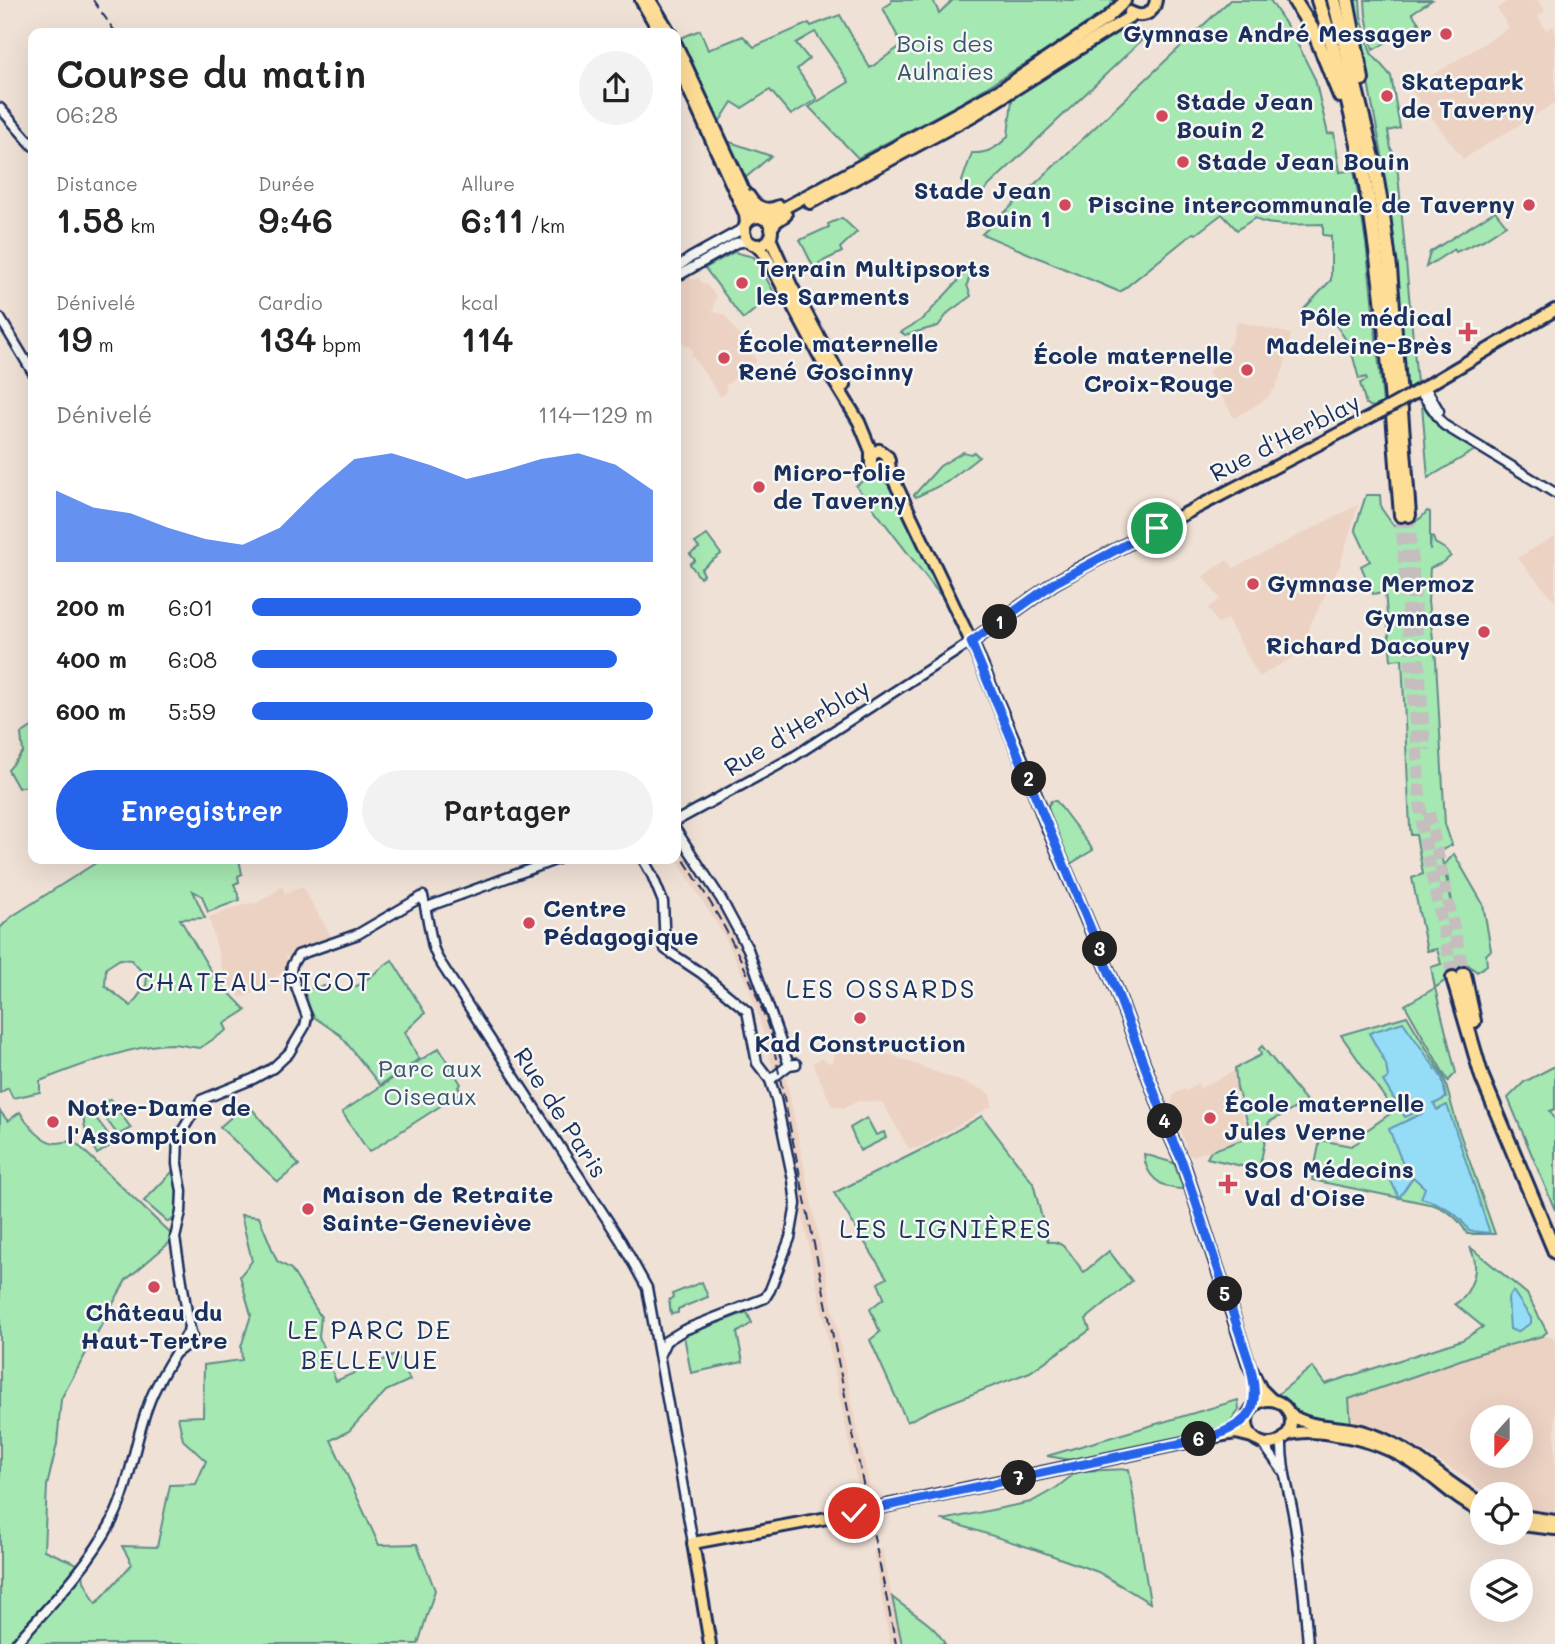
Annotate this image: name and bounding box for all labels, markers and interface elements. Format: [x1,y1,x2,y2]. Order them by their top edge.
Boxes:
place label: Gymnase André Messager [1123,17,1432,48]
marker: Gymnase André Messager [1438,26,1454,42]
park label: Bois des Aulnaies [896,27,994,86]
text: Course du matin [56,48,366,98]
button: share [579,51,653,125]
place label: Skatepark de Taverny [1401,65,1535,124]
place label: Stade Jean Bouin 2 [1176,85,1313,144]
marker: Skatepark de Taverny [1379,88,1395,104]
text: 06:28 [56,99,118,129]
marker: Stade Jean Bouin 2 [1154,108,1170,124]
place label: Stade Jean Bouin [1197,145,1409,176]
marker: Stade Jean Bouin [1175,154,1191,170]
text: Distance [56,171,138,196]
text: Durée [258,171,315,196]
text: Allure [461,171,515,196]
place label: Stade Jean Bouin 1 [914,174,1051,233]
place label: Piscine intercommunale de Taverny [1087,188,1515,219]
text: 1.58 [56,196,124,242]
text: 9:46 [258,196,333,242]
text: 6:11 [461,196,524,242]
marker: Stade Jean Bouin 1 [1057,197,1073,213]
marker: Piscine intercommunale de Taverny [1521,197,1537,213]
text: km [124,213,155,238]
text: /km [524,213,565,238]
place label: Terrain Multipsorts les Sarments [756,252,990,311]
marker: Terrain Multipsorts les Sarments [734,275,750,291]
text: Dénivelé [56,290,136,315]
text: Cardio [258,290,322,315]
text: kcal [461,290,499,315]
place label: Pôle médical Madeleine-Brès [1266,301,1452,360]
text: 19 [56,315,92,361]
text: 134 [258,315,316,361]
text: 114 [461,315,513,361]
marker: Pôle médical Madeleine-Brès [1458,322,1478,342]
place label: École maternelle René Goscinny [738,327,938,386]
text: m [92,332,114,357]
text: bpm [316,332,361,357]
place label: École maternelle Croix-Rouge [1033,339,1233,398]
marker: École maternelle René Goscinny [716,350,732,366]
marker: École maternelle Croix-Rouge [1239,362,1255,378]
street label: Rue d'Herblay [1204,386,1365,488]
text: Dénivelé [56,399,152,429]
text: 114–129 m [538,399,653,429]
place label: Micro-folie de Taverny [773,456,907,515]
marker: Micro-folie de Taverny [751,479,767,495]
pin [1127,498,1187,558]
icon: arrive [1138,509,1176,547]
place label: Gymnase Mermoz [1267,567,1475,598]
marker: Gymnase Mermoz [1245,576,1261,592]
text: 200 m [56,592,125,622]
text: 6:01 [168,592,214,622]
place label: Gymnase Richard Dacoury [1266,601,1470,660]
pin: 1 [982,604,1018,640]
text: 1 [995,609,1004,634]
marker: Gymnase Richard Dacoury [1476,624,1492,640]
text: 400 m [56,644,127,674]
text: 6:08 [168,644,217,674]
street label: Rue d'Herblay [718,671,875,782]
text: 600 m [56,696,126,726]
text: 5:59 [168,696,216,726]
pin: 2 [1012,762,1046,796]
text: 2 [1023,766,1034,791]
button: Enregistrer [56,770,348,850]
button: Partager [362,770,653,850]
place label: Centre Pédagogique [543,892,698,951]
marker: Centre Pédagogique [521,915,537,931]
pin: 3 [1082,932,1118,967]
text: 3 [1094,936,1105,961]
district label: CHATEAU-PICOT [135,964,373,998]
district label: LES OSSARDS [786,971,976,1005]
marker: Kad Construction [852,1010,868,1026]
place label: Kad Construction [755,1027,965,1058]
street label: Rue de Paris [508,1041,615,1183]
park label: Parc aux Oiseaux [378,1052,482,1111]
place label: École maternelle Jules Verne [1224,1087,1424,1146]
place label: Notre-Dame de l'Assomption [67,1091,251,1150]
pin: 4 [1148,1104,1182,1138]
text: 4 [1158,1108,1171,1133]
marker: École maternelle Jules Verne [1202,1110,1218,1126]
marker: Notre-Dame de l'Assomption [45,1114,61,1130]
place label: SOS Médecins Val d'Oise [1244,1153,1414,1212]
marker: SOS Médecins Val d'Oise [1218,1174,1238,1194]
place label: Maison de Retraite Sainte-Geneviève [322,1178,553,1237]
marker: Maison de Retraite Sainte-Geneviève [300,1201,316,1217]
district label: LES LIGNIÈRES [839,1211,1053,1245]
pin: 5 [1208,1276,1242,1312]
marker: Château du Haut-Tertre [146,1279,162,1295]
text: 5 [1219,1281,1230,1306]
place label: Château du Haut-Tertre [80,1296,228,1355]
district label: LE PARC DE BELLEVUE [287,1312,453,1376]
north arrow [1470,1405,1533,1468]
map controls [1470,1405,1533,1622]
pin: 6 [1182,1422,1216,1456]
text: 6 [1193,1426,1204,1451]
pin: 7 [1002,1460,1036,1496]
text: 7 [1013,1465,1024,1490]
button: locate [1470,1482,1533,1545]
pin [824,1483,884,1543]
icon: check [835,1494,873,1532]
button: layers [1470,1559,1533,1622]

